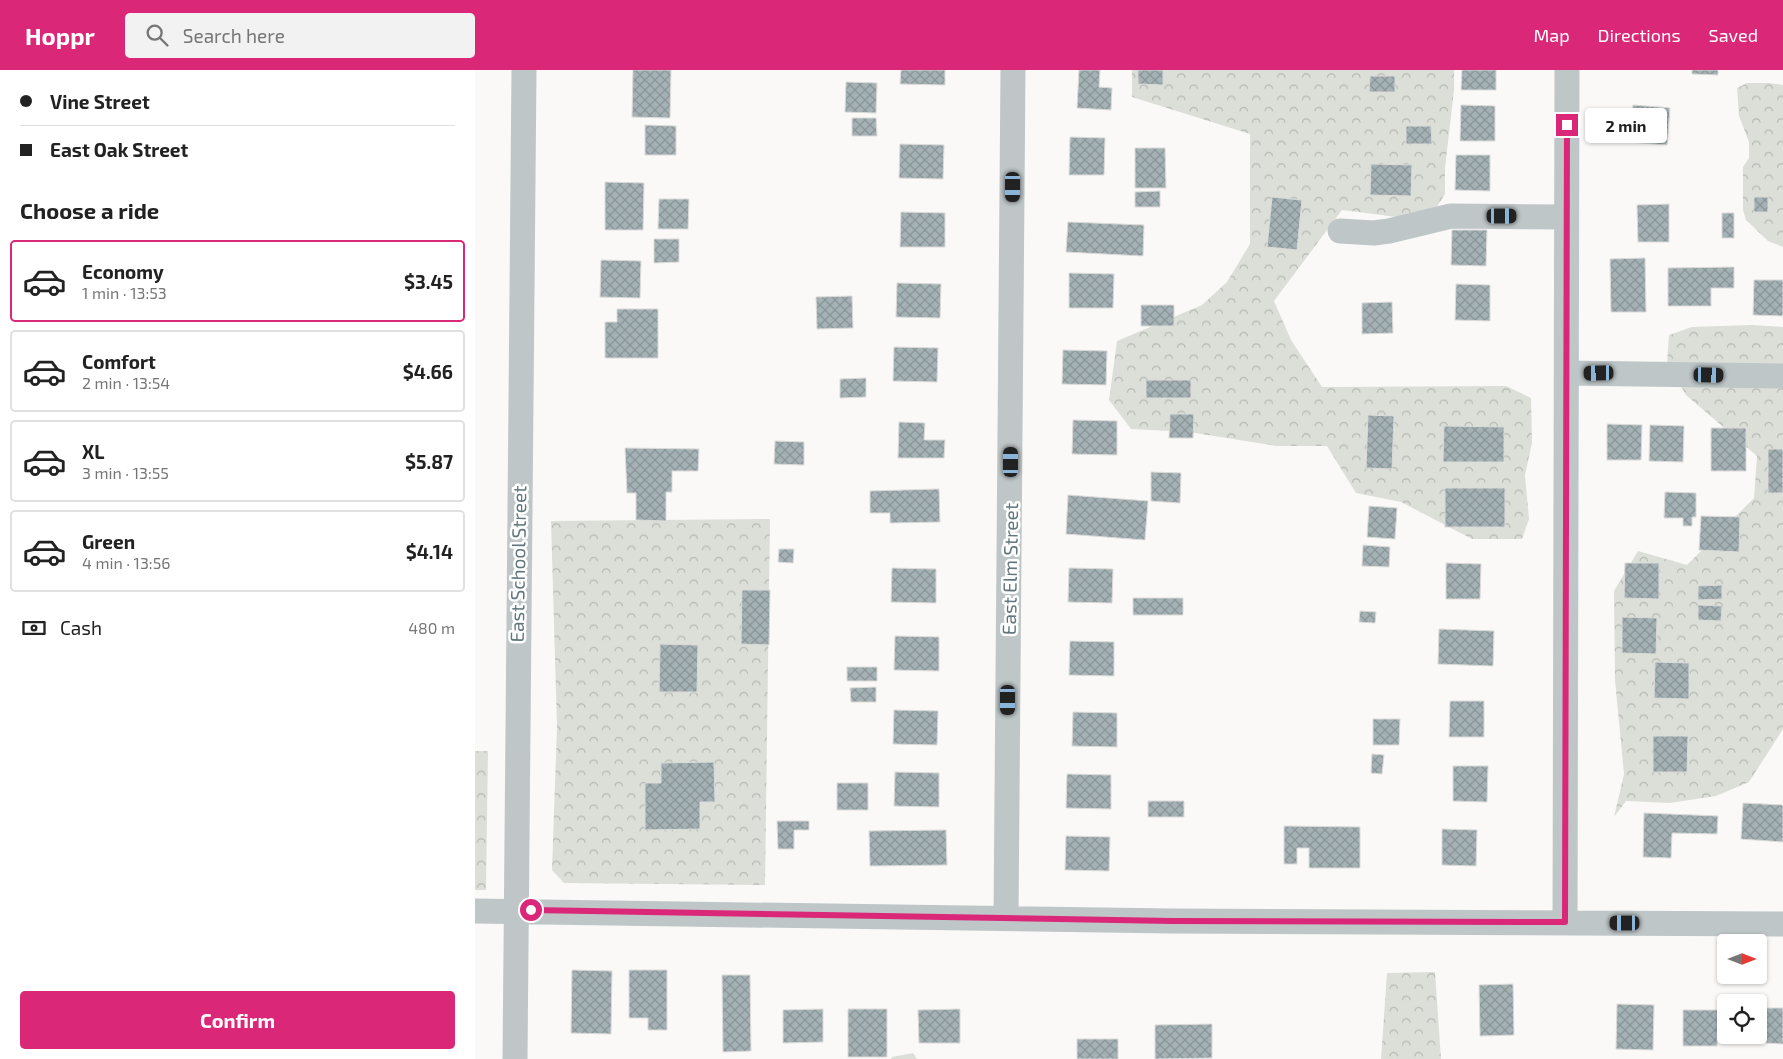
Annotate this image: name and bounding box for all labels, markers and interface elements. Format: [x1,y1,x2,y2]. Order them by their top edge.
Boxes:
search box [125,13,475,58]
text: Hoppr [25,21,95,50]
icon: search [143,21,171,49]
text: Search here [183,24,285,47]
text: Map [1533,24,1570,46]
text: Directions [1598,24,1681,46]
text: Saved [1709,24,1758,46]
text: Vine Street [50,90,150,113]
callout: 2 min [1585,108,1667,142]
route end [1556,114,1578,136]
text: 2 min [1606,116,1646,135]
text: East Oak Street [50,138,188,161]
car [1005,172,1020,202]
text: Choose a ride [20,197,159,223]
car [1487,209,1517,224]
icon: car [22,259,67,304]
text: Economy [82,260,164,283]
text: $3.45 [404,270,453,293]
text: 1 min · 13:53 [82,283,167,302]
icon: car [22,349,67,394]
text: Comfort [82,350,156,373]
text: $4.66 [403,360,453,383]
car [1583,365,1614,381]
car [1693,367,1724,383]
text: 2 min · 13:54 [82,373,170,392]
icon: car [22,439,67,484]
text: XL [82,440,104,463]
car [1003,447,1018,477]
text: $5.87 [405,450,453,473]
text: 3 min · 13:55 [82,463,169,482]
street label: East School Street [505,485,530,643]
street label: East Elm Street [997,503,1022,635]
icon: car [22,529,67,574]
text: Green [82,530,135,553]
text: $4.14 [406,540,453,563]
text: 4 min · 13:56 [82,553,170,572]
icon: cash [20,614,48,642]
text: Cash [60,616,102,639]
text: 480 m [408,618,455,637]
car [1000,685,1015,715]
route start [520,899,542,921]
car [1610,916,1640,931]
north arrow [1717,934,1767,984]
map controls [1717,934,1767,1044]
button: Confirm [20,991,455,1049]
button: locate [1717,994,1767,1044]

